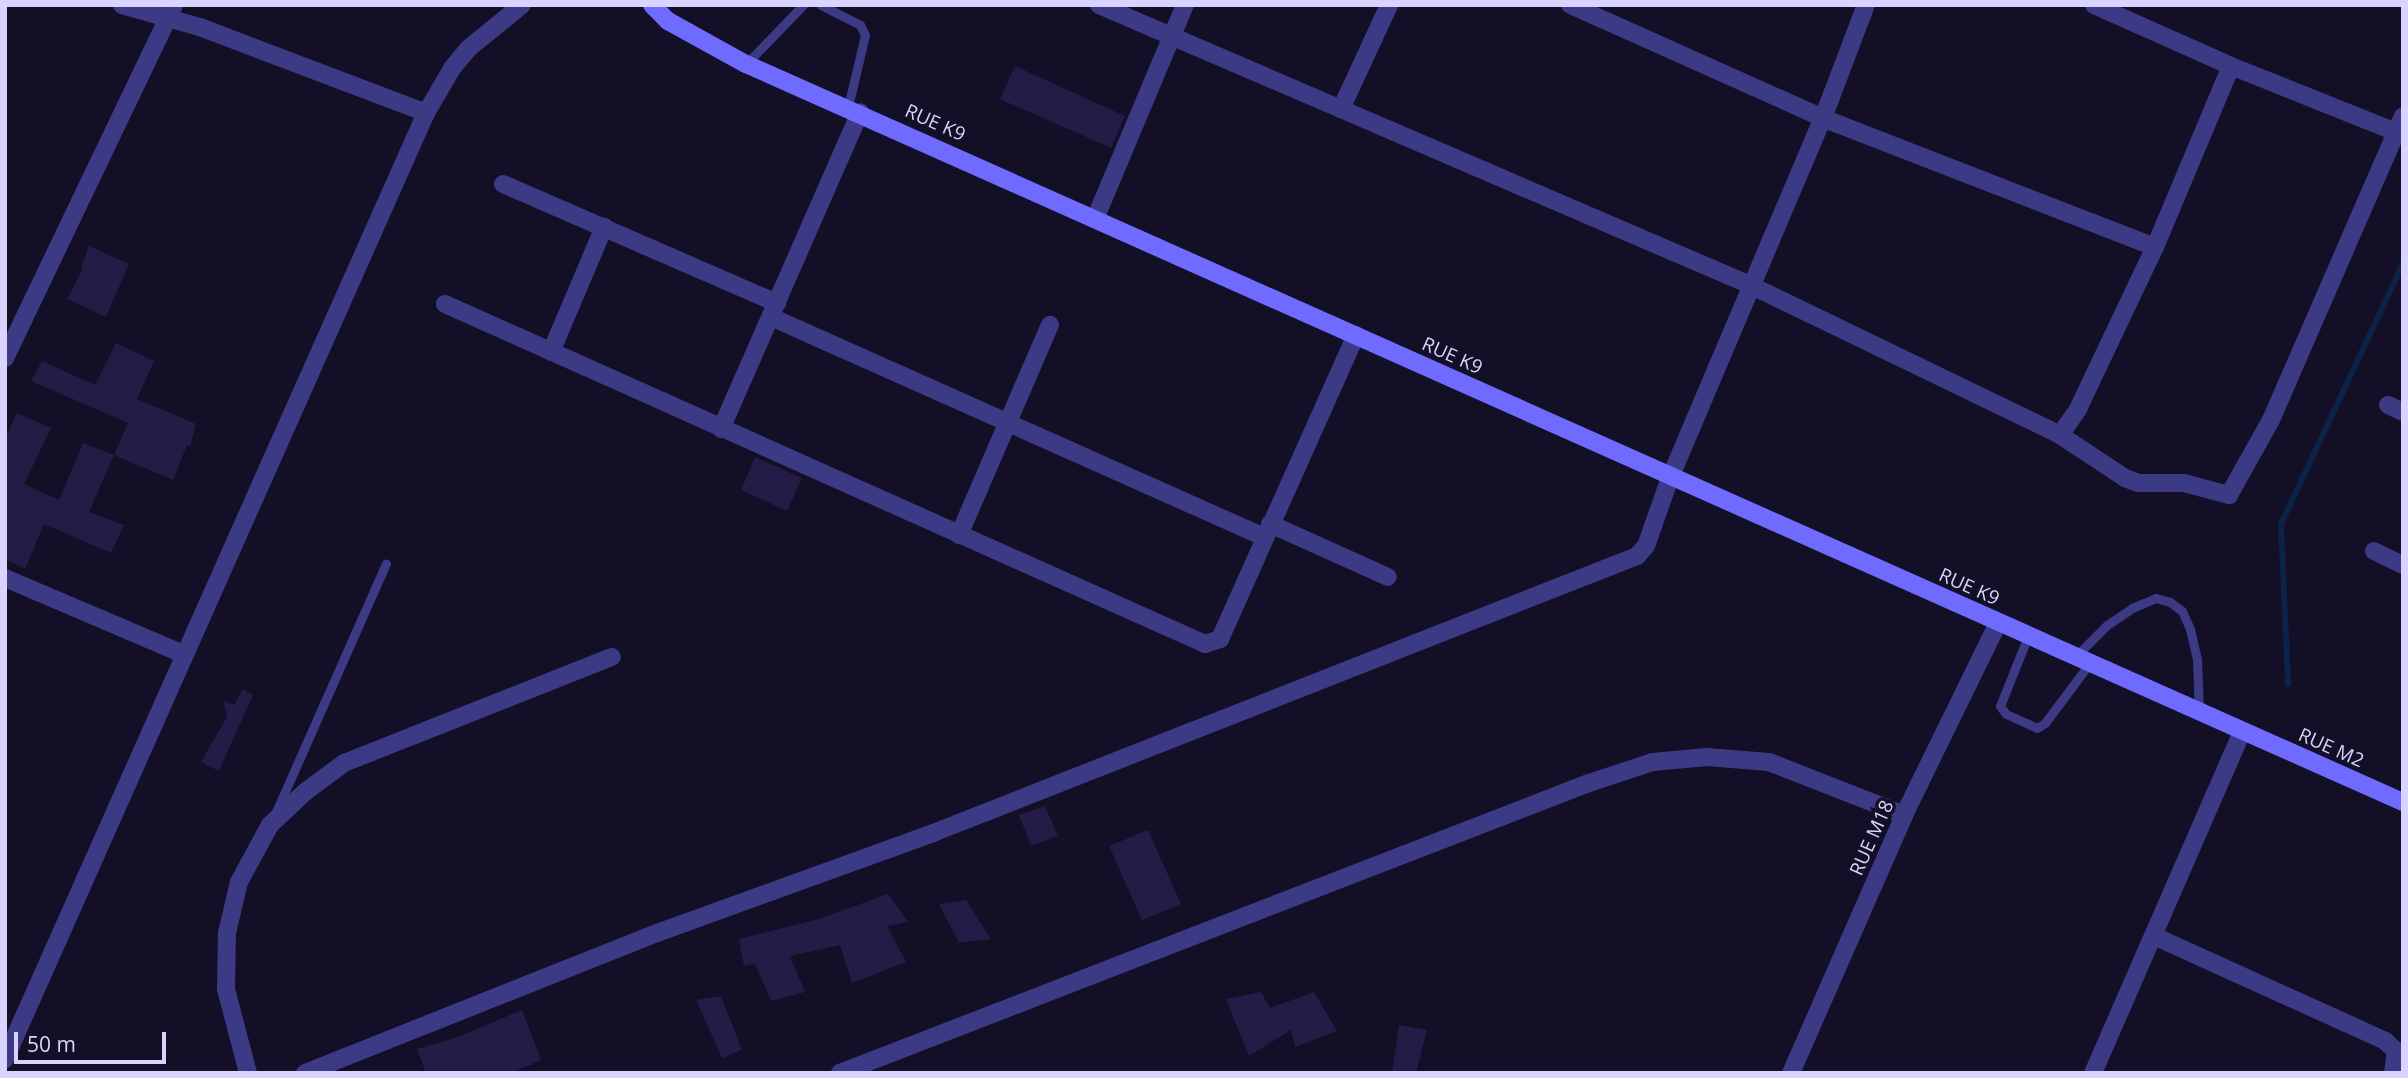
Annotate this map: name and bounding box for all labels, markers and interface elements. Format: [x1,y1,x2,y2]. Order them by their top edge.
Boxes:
street label: RUE K9 [901,100,969,146]
street label: RUE K9 [1418,333,1486,379]
street label: RUE K9 [1935,564,2003,610]
street label: RUE M2 [2295,724,2367,772]
street label: RUE M18 [1845,797,1899,879]
scale bar [18,1018,170,1062]
text: 50 m [27,1030,76,1058]

